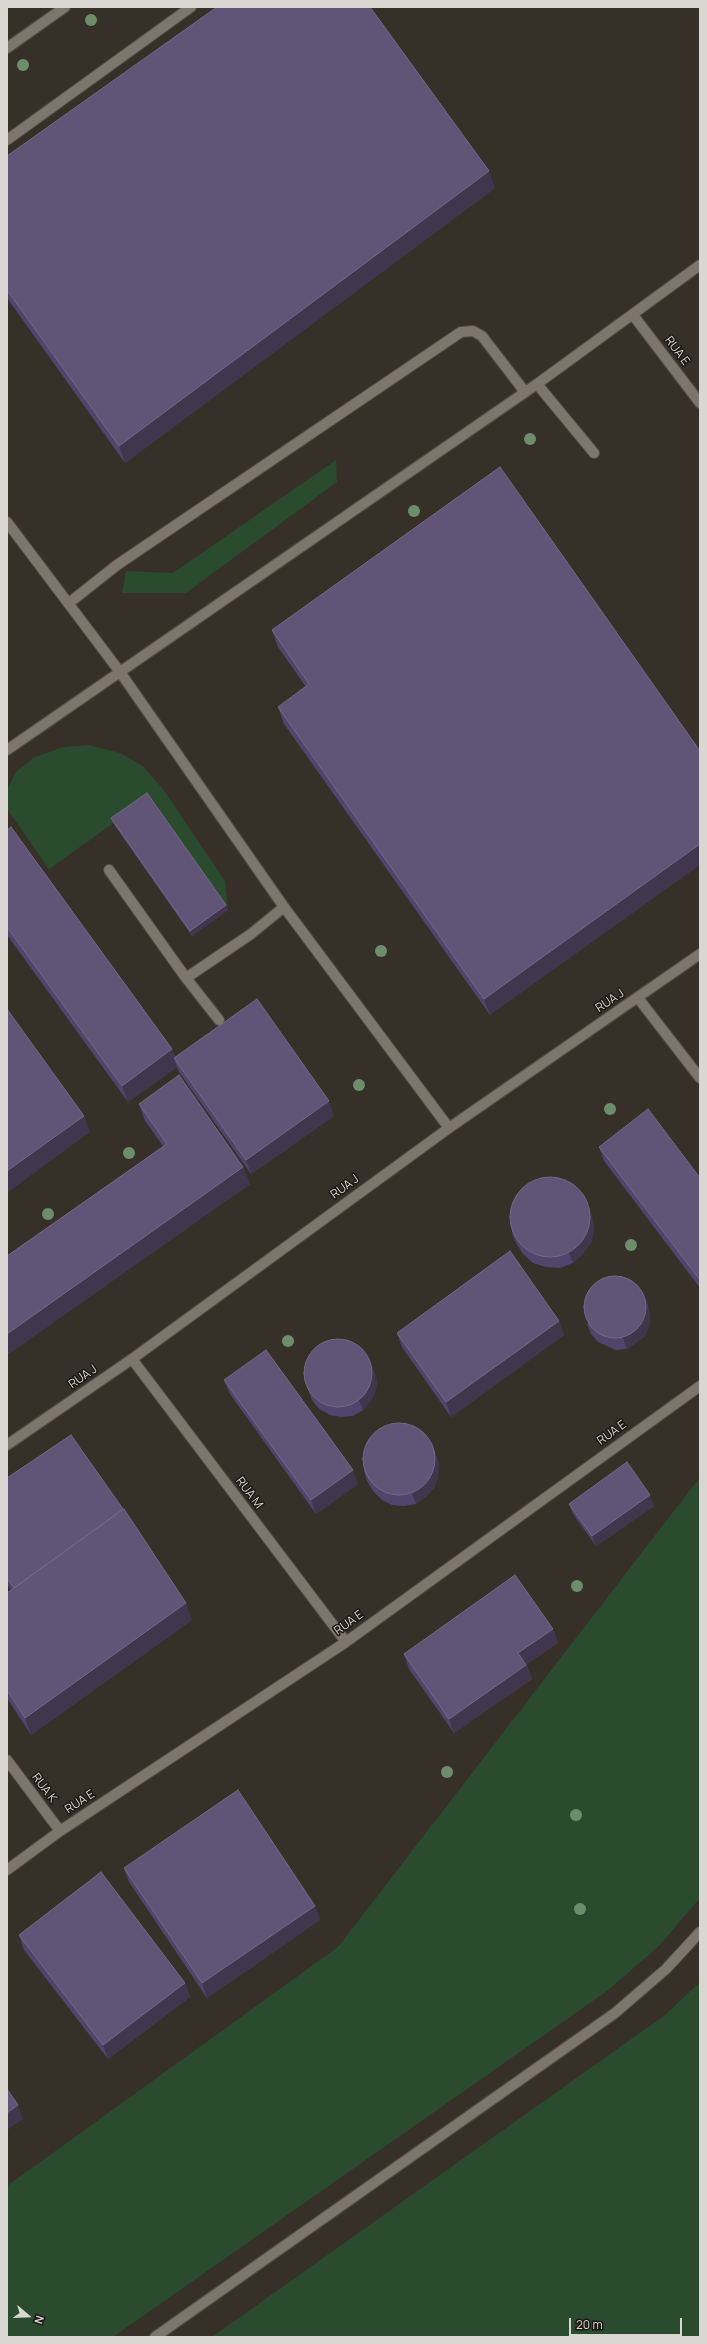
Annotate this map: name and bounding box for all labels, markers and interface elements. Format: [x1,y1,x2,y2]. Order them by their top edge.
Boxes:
street label: RUA E [661,334,693,368]
street label: RUA J [593,986,627,1016]
street label: RUA J [328,1172,362,1202]
street label: RUA J [66,1362,100,1392]
street label: RUA E [595,1418,629,1448]
street label: RUA M [233,1474,265,1512]
street label: RUA E [332,1608,366,1638]
street label: RUA K [28,1771,60,1805]
street label: RUA E [62,1787,98,1817]
north arrow [8,2296,48,2336]
scale bar [571,2310,684,2336]
text: N [31,2314,48,2326]
text: 20 m [576,2316,603,2333]

